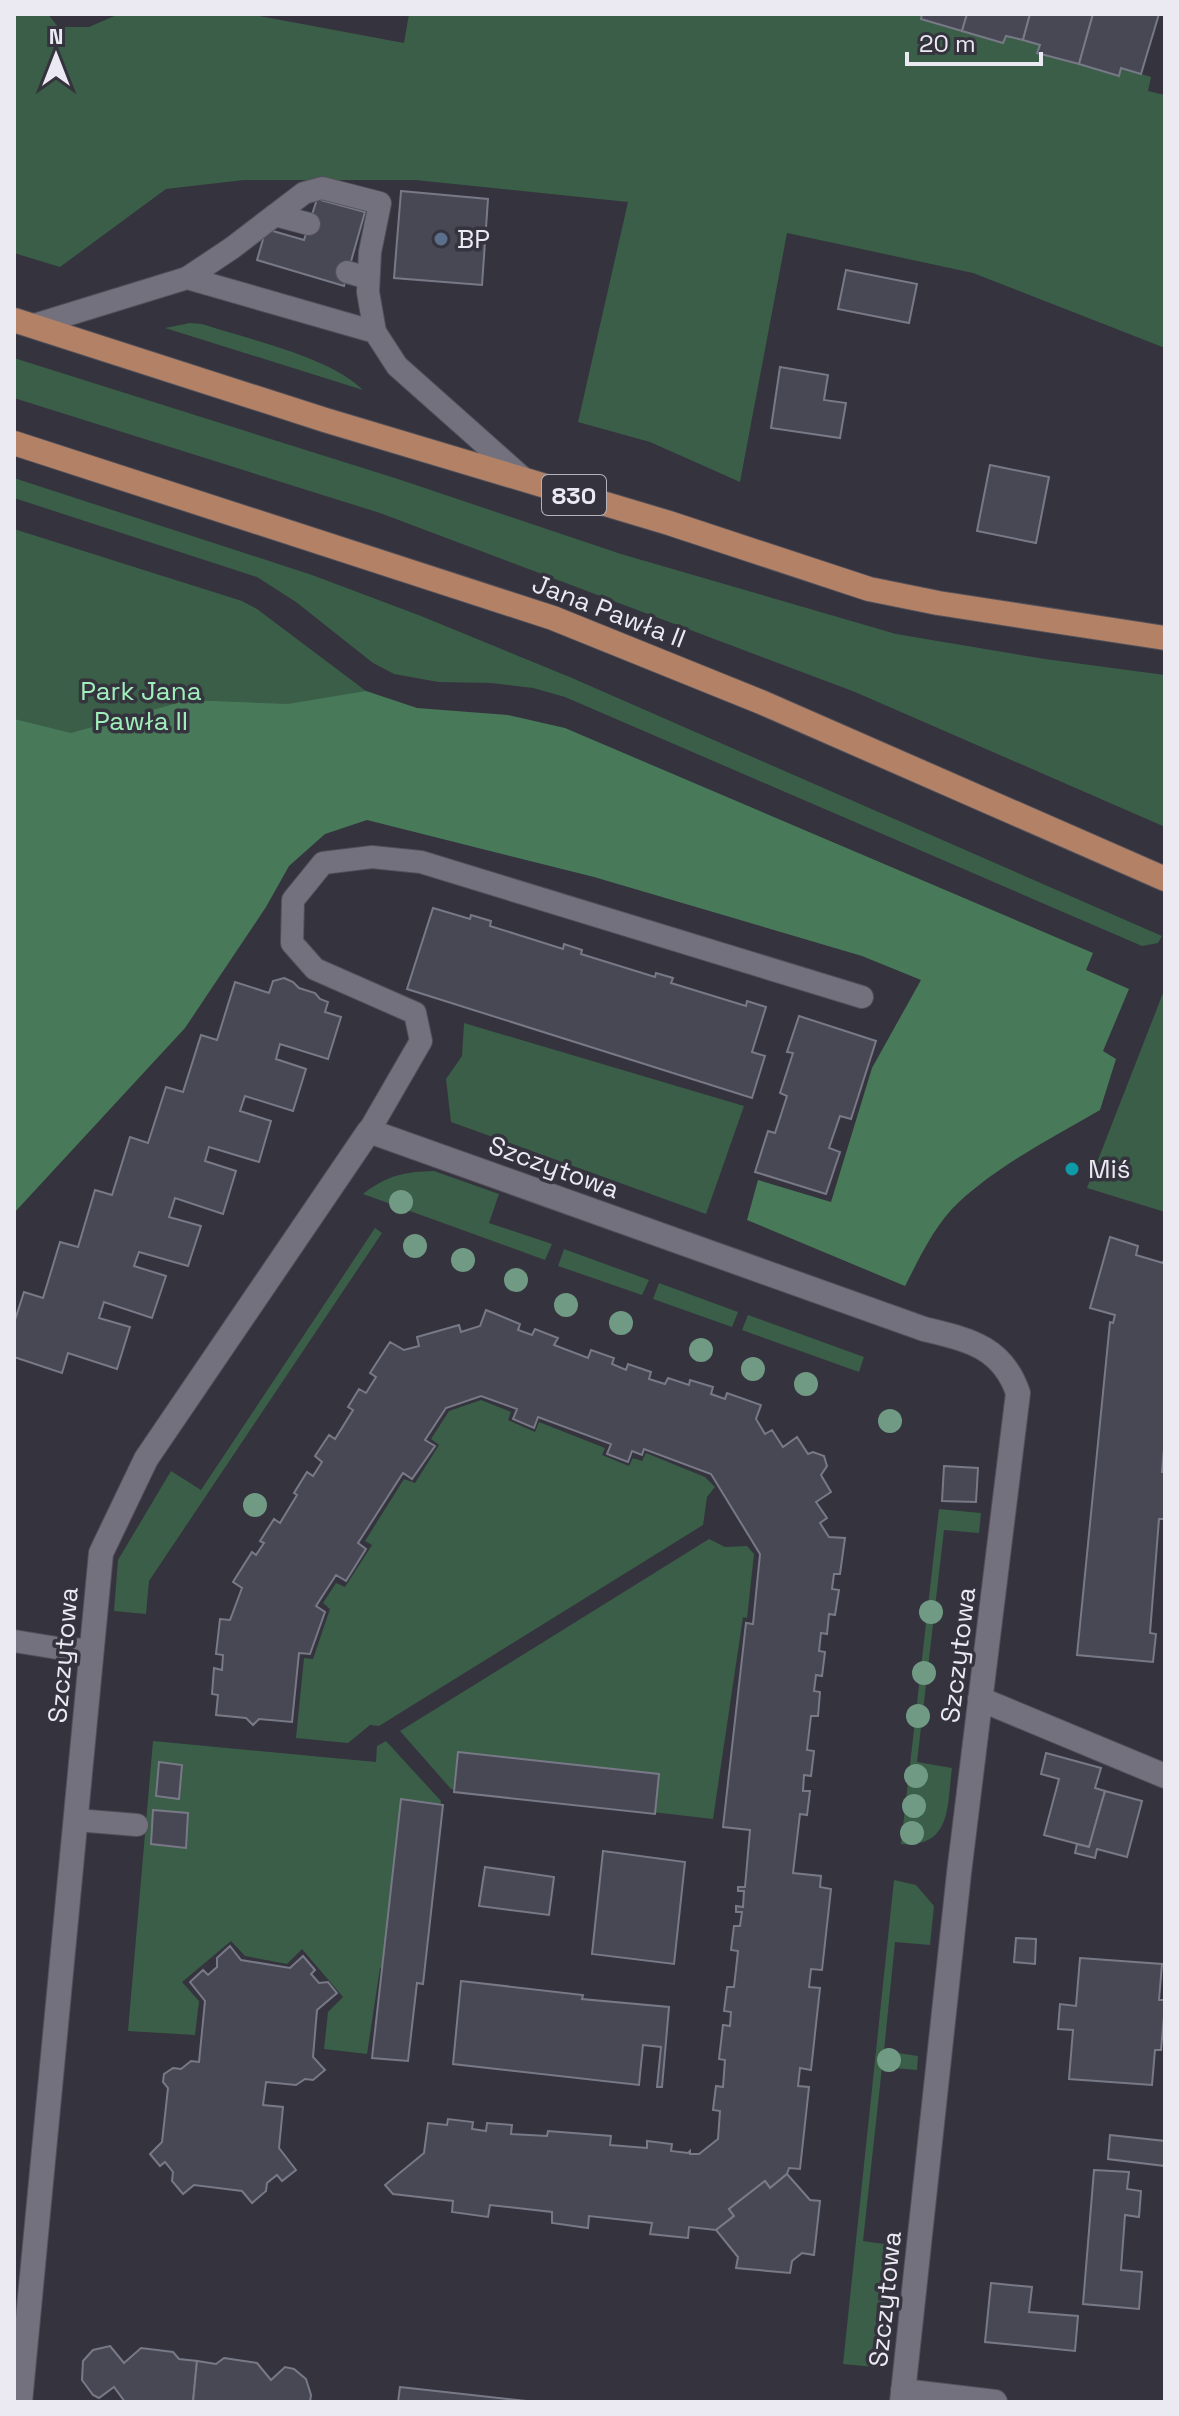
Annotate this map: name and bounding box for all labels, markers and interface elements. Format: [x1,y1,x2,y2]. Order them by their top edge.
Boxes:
north arrow [16,16,96,96]
scale bar [907,16,1041,66]
text: N [49,22,63,50]
text: 20 m [919,28,976,59]
place label: BP [457,222,490,256]
marker: BP [432,230,450,248]
road number: 830 [542,475,606,515]
street label: Jana Pawła II [528,566,690,656]
park label: Park Jana Pawła II [80,674,202,738]
street label: Szczytowa [484,1128,624,1206]
place label: Miś [1088,1152,1131,1186]
marker: Miś [1063,1160,1081,1178]
street label: Szczytowa [933,1585,983,1725]
street label: Szczytowa [40,1586,86,1724]
street label: Szczytowa [861,2229,909,2369]

